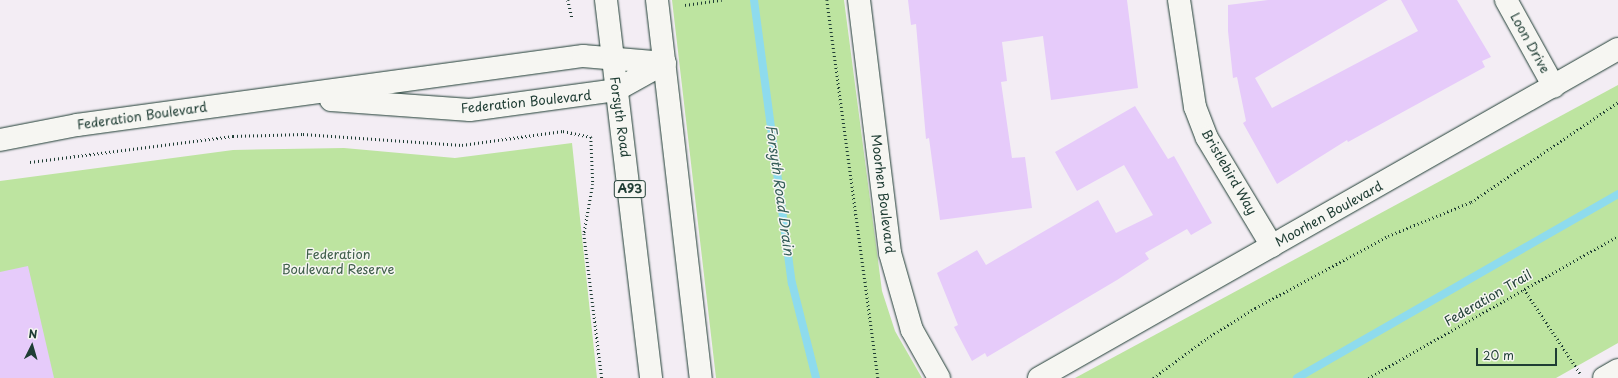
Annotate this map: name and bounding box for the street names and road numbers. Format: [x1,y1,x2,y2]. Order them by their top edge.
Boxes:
street label: Loon Drive [1507,10,1553,76]
street label: Forsyth Road [607,75,633,159]
street label: Federation Boulevard [460,87,592,117]
street label: Federation Boulevard [76,99,208,133]
street label: Bristlebird Way [1198,126,1260,218]
street label: Moorhen Boulevard [868,133,898,255]
street label: Moorhen Boulevard [1272,178,1386,250]
road number: A93 [613,179,647,199]
street label: Federation Trail [1442,267,1534,329]

